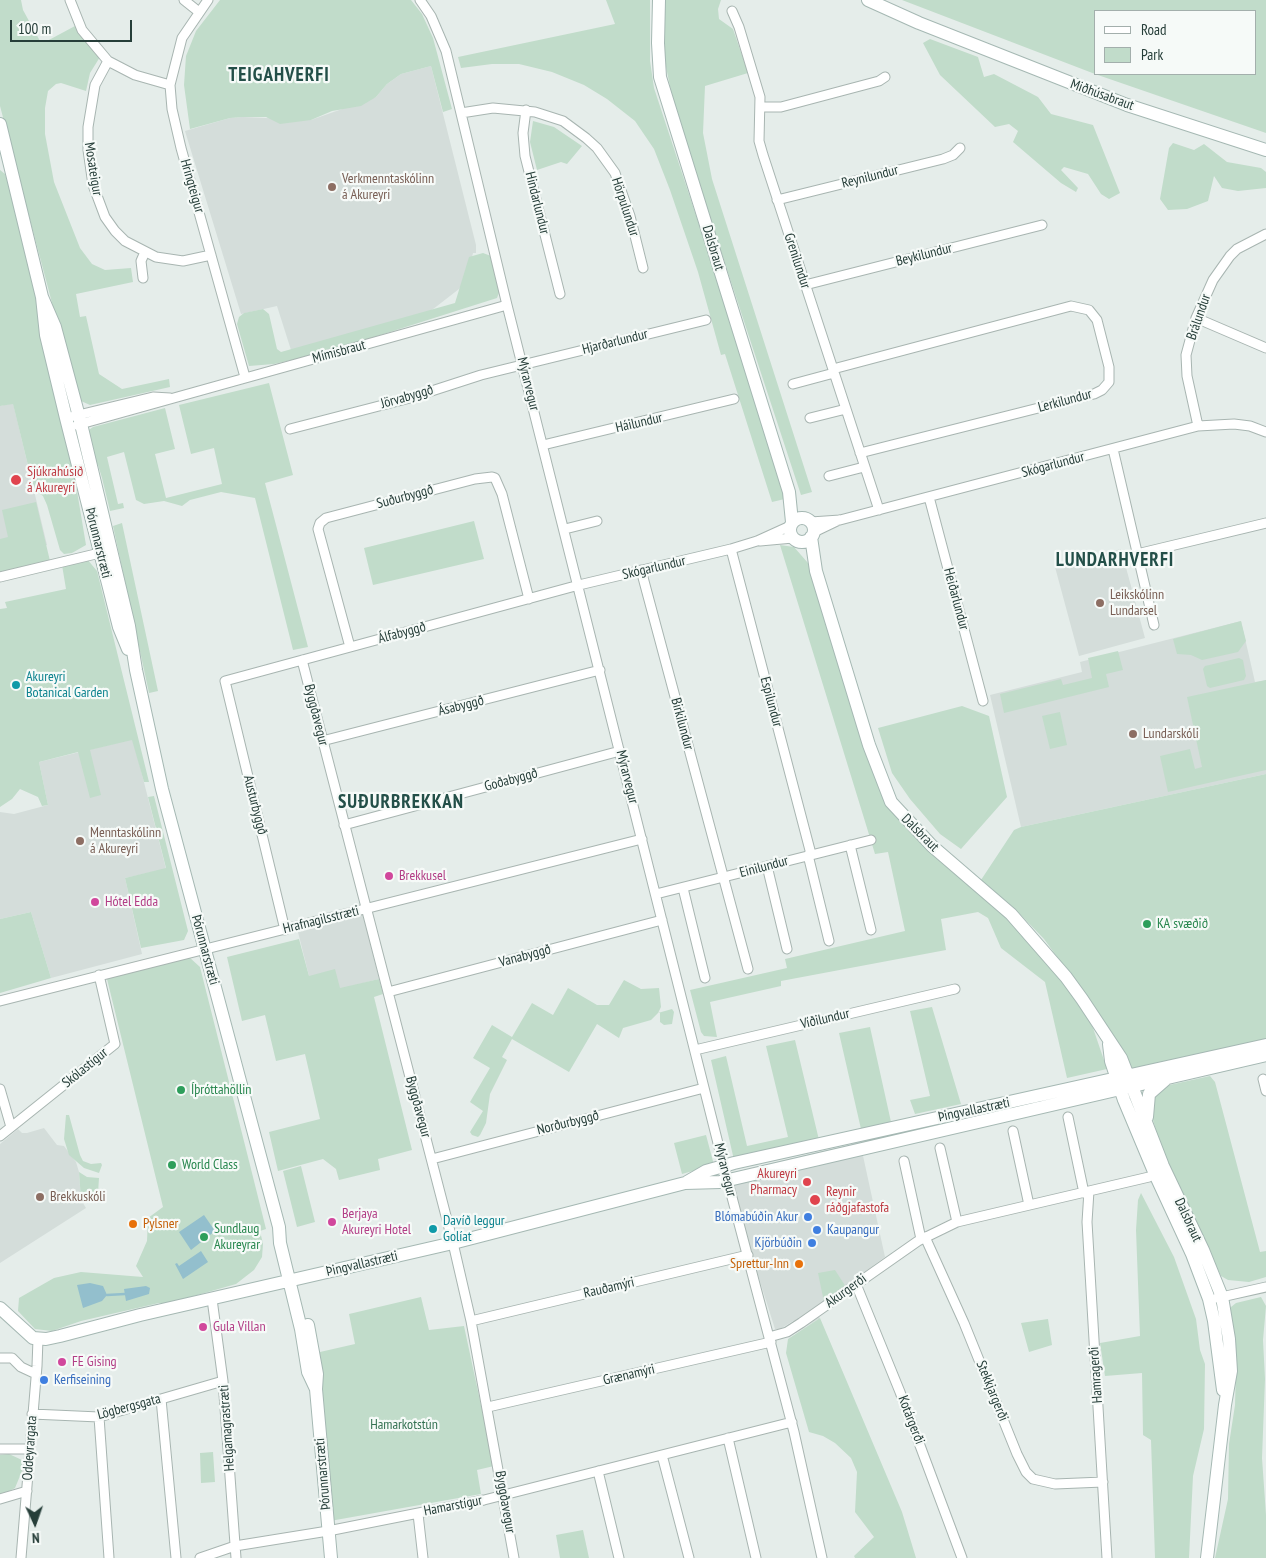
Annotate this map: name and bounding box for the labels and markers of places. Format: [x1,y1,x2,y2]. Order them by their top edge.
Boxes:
place label: Verkmenntaskólinn á Akureyri [342,171,434,203]
marker: Verkmenntaskólinn á Akureyri [326,181,338,193]
place label: Sjúkrahúsið á Akureyri [27,464,83,497]
marker: Sjúkrahúsið á Akureyri [9,473,23,487]
place label: Leikskólinn Lundarsel [1110,587,1164,620]
marker: Leikskólinn Lundarsel [1094,597,1106,609]
place label: Akureyri Botanical Garden [26,669,108,702]
marker: Akureyri Botanical Garden [10,679,22,691]
place label: Lundarskóli [1143,726,1199,742]
marker: Lundarskóli [1127,728,1139,740]
place label: Menntaskólinn á Akureyri [90,825,161,858]
marker: Menntaskólinn á Akureyri [74,835,86,847]
place label: Brekkusel [399,868,446,884]
marker: Brekkusel [383,870,395,882]
place label: Hótel Edda [105,894,158,910]
marker: Hótel Edda [89,896,101,908]
place label: KA svæðið [1157,916,1208,932]
marker: KA svæðið [1141,918,1153,930]
place label: Íþróttahöllin [191,1082,251,1098]
marker: Íþróttahöllin [175,1084,187,1096]
place label: World Class [182,1157,238,1173]
marker: World Class [166,1159,178,1171]
place label: Akureyri Pharmacy [750,1166,797,1198]
marker: Akureyri Pharmacy [801,1176,813,1188]
place label: Reynir ráðgjafastofa [826,1184,889,1216]
place label: Brekkuskóli [50,1189,106,1205]
marker: Brekkuskóli [34,1191,46,1203]
marker: Reynir ráðgjafastofa [808,1193,822,1207]
place label: Berjaya Akureyri Hotel [342,1206,411,1238]
place label: Blómabúðin Akur [715,1209,798,1225]
marker: Blómabúðin Akur [802,1211,814,1223]
place label: Davíð leggur Golíat [443,1213,505,1246]
place label: Pylsner [143,1216,178,1232]
marker: Berjaya Akureyri Hotel [326,1216,338,1228]
marker: Pylsner [127,1218,139,1230]
place label: Sundlaug Akureyrar [214,1221,260,1254]
place label: Kaupangur [827,1222,879,1238]
marker: Davíð leggur Golíat [427,1223,439,1235]
marker: Kaupangur [811,1224,823,1236]
marker: Sundlaug Akureyrar [198,1231,210,1243]
place label: Kjörbúðin [755,1235,802,1251]
marker: Kjörbúðin [806,1237,818,1249]
place label: Sprettur-Inn [730,1256,789,1272]
marker: Sprettur-Inn [793,1258,805,1270]
place label: Gula Villan [213,1319,266,1335]
marker: Gula Villan [197,1321,209,1333]
place label: FE Gising [72,1354,117,1370]
marker: FE Gising [56,1356,68,1368]
place label: Kerfiseining [54,1372,111,1388]
marker: Kerfiseining [38,1374,50,1386]

